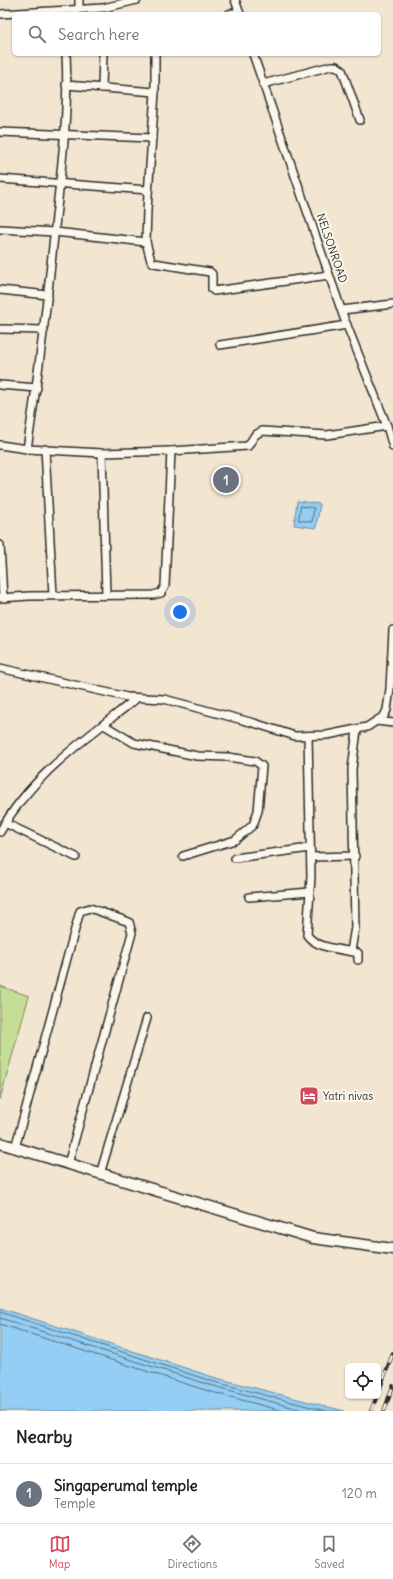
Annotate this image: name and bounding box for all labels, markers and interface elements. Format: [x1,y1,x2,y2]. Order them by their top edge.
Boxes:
search box [12,12,381,56]
icon: search [26,23,48,45]
text: Search here [58,25,139,44]
street label: NELSONROAD [314,211,351,285]
pin: 1 [213,465,239,495]
your location [170,602,190,622]
hotel icon: Yatri nivas [298,1085,320,1107]
place label: Yatri nivas [323,1089,373,1103]
map controls [345,1363,381,1399]
button: locate [345,1363,381,1399]
text: Nearby [16,1426,72,1448]
text: Singaperumal temple [54,1476,198,1495]
text: 1 [26,1485,32,1502]
text: 120 m [342,1485,377,1502]
text: Temple [54,1495,96,1512]
tab: Map [49,1533,71,1571]
tab: Directions [168,1533,217,1571]
tab: Saved [314,1533,344,1571]

